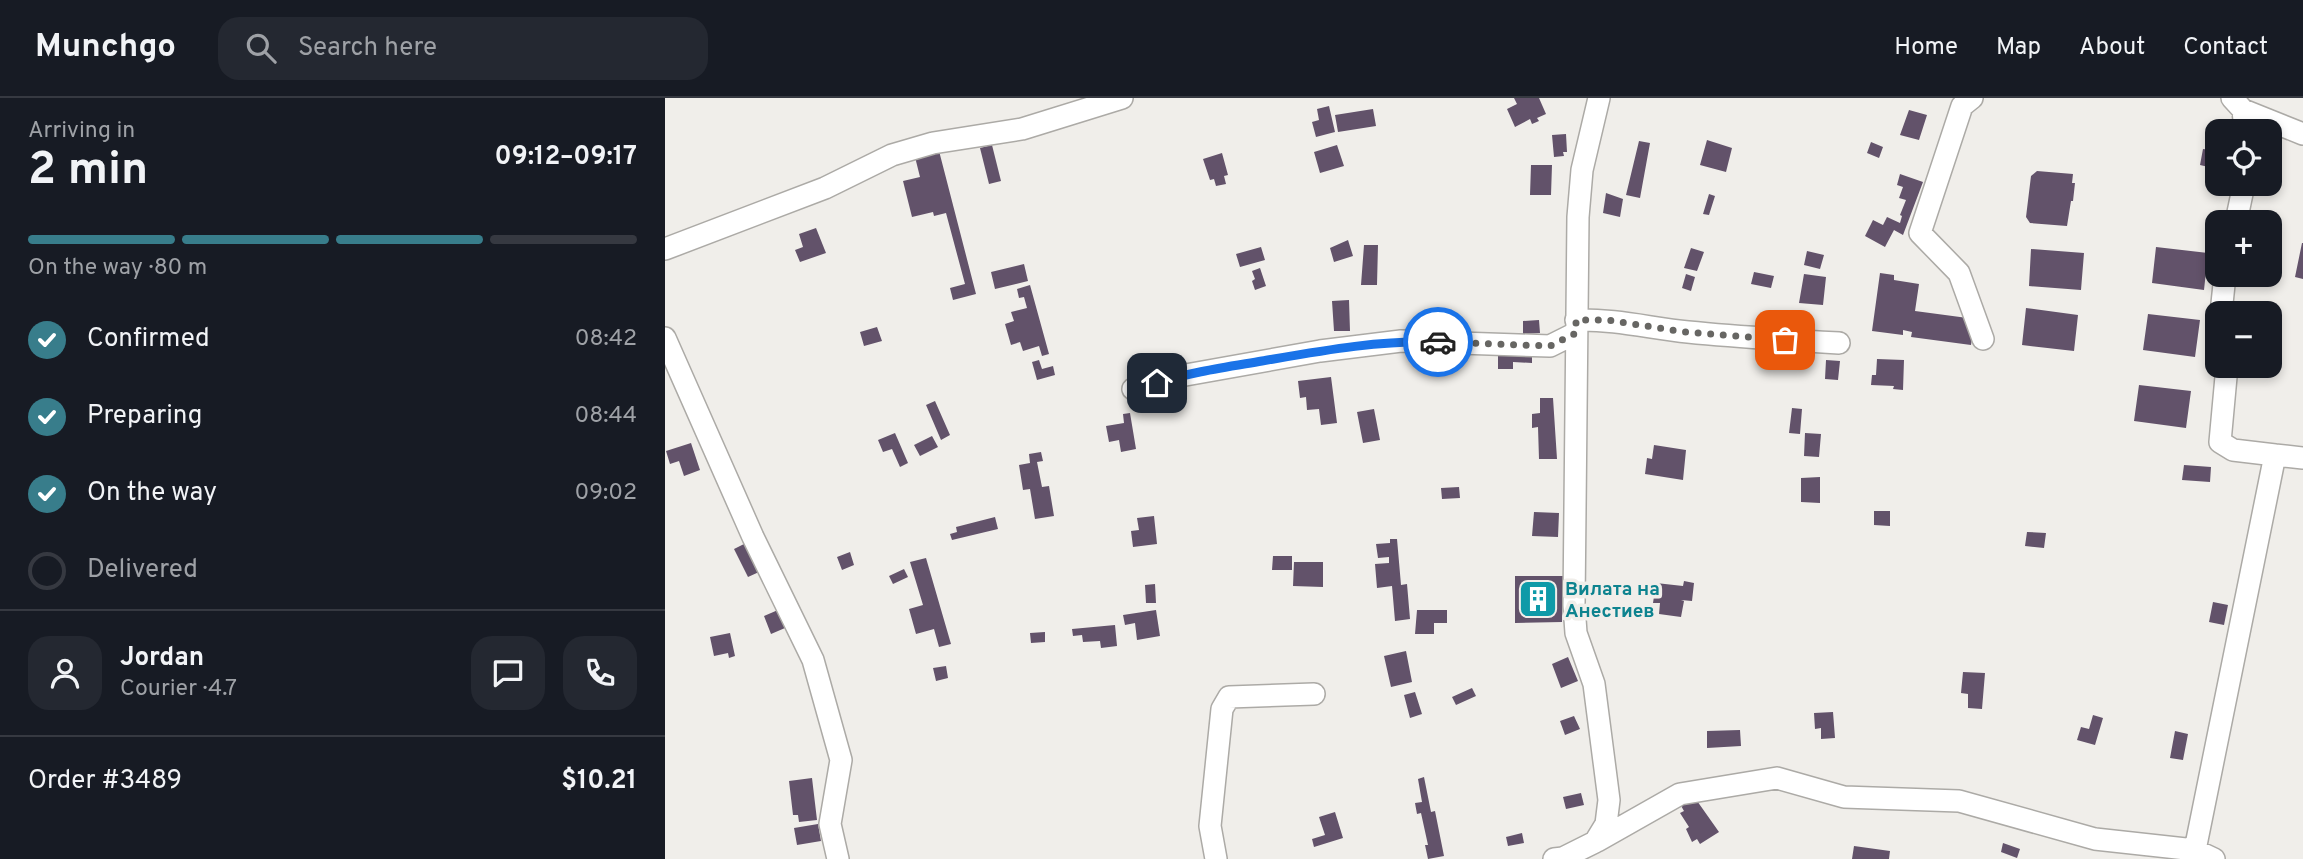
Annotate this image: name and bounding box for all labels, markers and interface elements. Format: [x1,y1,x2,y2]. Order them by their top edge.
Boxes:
search box [218,17,708,80]
text: Munchgo [35,27,176,69]
icon: search [242,29,280,67]
text: Search here [298,32,437,65]
text: Home [1894,33,1958,63]
text: Map [1996,33,2041,63]
text: About [2079,33,2145,63]
text: Contact [2183,33,2268,63]
text: Arriving in [28,117,135,146]
map controls [2205,119,2282,378]
button: locate [2205,119,2282,196]
text: 09:12–09:17 [495,141,637,174]
text: 2 min [28,142,148,201]
button: + [2205,210,2282,287]
text: On the way · 80 m [28,254,207,283]
button: − [2205,301,2282,378]
courier [1403,307,1473,377]
pin [1755,310,1815,370]
icon: check [28,321,66,359]
icon: bag [1766,321,1804,359]
text: Confirmed [87,323,210,356]
icon: car [1419,323,1457,361]
text: 08:42 [575,325,637,354]
pin [1127,353,1187,413]
icon: home [1138,364,1176,402]
icon: check [28,398,66,436]
text: Preparing [87,400,202,433]
text: 08:44 [574,402,637,431]
icon: check [28,475,66,513]
text: On the way [87,477,217,510]
text: 09:02 [574,479,637,508]
text: Delivered [87,554,198,587]
building icon: Вилата на Анестиев [1517,578,1559,620]
place label: Вилата на Анестиев [1565,578,1660,624]
button: person [28,636,102,710]
button: chat [471,636,545,710]
button: phone [563,636,637,710]
text: Jordan [120,642,204,675]
text: Courier · 4.7 [120,675,237,704]
text: Order #3489 [28,765,182,798]
text: $10.21 [561,765,637,798]

